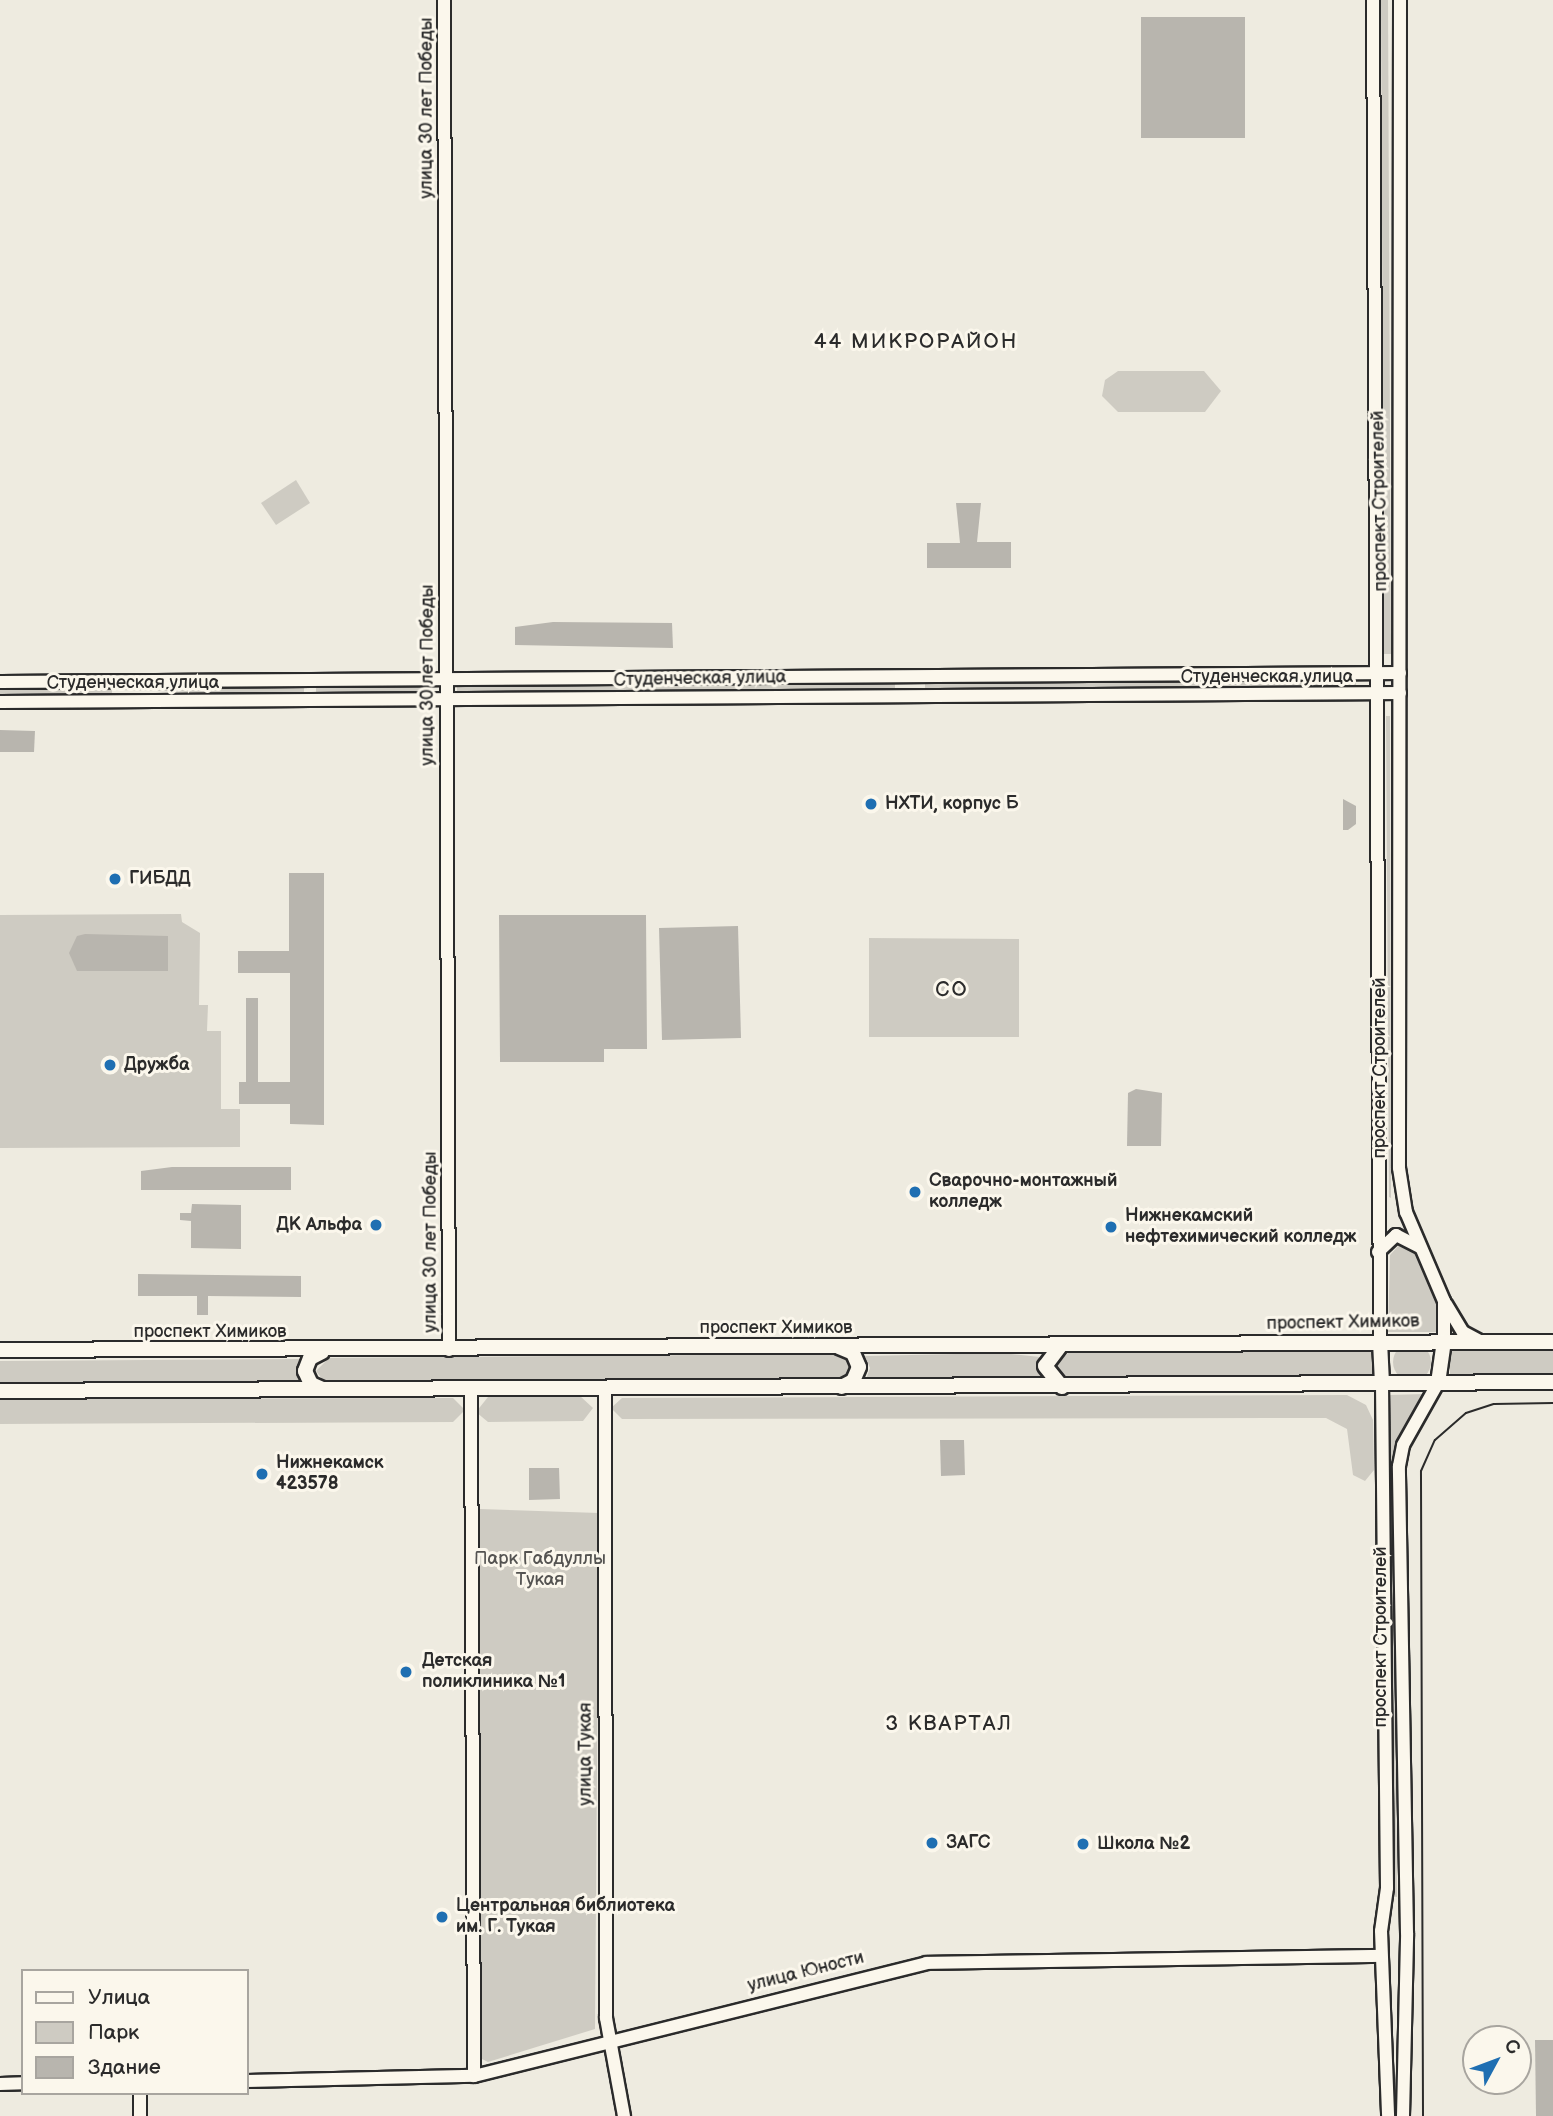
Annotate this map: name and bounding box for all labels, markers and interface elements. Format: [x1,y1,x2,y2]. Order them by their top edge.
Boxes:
street label: улица 30 лет Победы [416,17,438,199]
district label: 44 МИКРОРАЙОН [815,329,1017,355]
street label: проспект Строителей [1368,410,1392,592]
street label: улица 30 лет Победы [417,584,439,766]
street label: Студенческая улица [1181,666,1353,688]
street label: Студенческая улица [613,667,787,691]
street label: Студенческая улица [47,672,219,694]
place label: НХТИ, корпус Б [885,793,1019,815]
marker: НХТИ, корпус Б [863,796,879,812]
place label: ГИБДД [129,868,191,890]
marker: ГИБДД [107,871,123,887]
district label: СО [936,977,968,1003]
street label: проспект Строителей [1369,977,1391,1159]
place label: Дружба [124,1054,189,1076]
marker: Дружба [102,1057,118,1073]
street label: улица 30 лет Победы [420,1151,442,1333]
place label: Сварочно-монтажный колледж [929,1171,1117,1214]
marker: Сварочно-монтажный колледж [907,1184,923,1200]
place label: Нижнекамский нефтехимический колледж [1125,1206,1356,1248]
place label: ДК Альфа [276,1214,362,1236]
marker: ДК Альфа [368,1217,384,1233]
marker: Нижнекамский нефтехимический колледж [1103,1219,1119,1235]
street label: проспект Химиков [1266,1311,1420,1335]
street label: проспект Химиков [700,1317,852,1339]
street label: проспект Химиков [134,1321,286,1343]
place label: Нижнекамск 423578 [276,1453,384,1496]
marker: Нижнекамск 423578 [254,1466,270,1482]
street label: проспект Строителей [1370,1546,1392,1728]
park label: Парк Габдуллы Тукая [474,1549,606,1592]
place label: Детская поликлиника №1 [422,1651,566,1694]
marker: Детская поликлиника №1 [396,1662,416,1682]
street label: улица Тукая [575,1702,597,1806]
district label: 3 КВАРТАЛ [886,1711,1012,1737]
place label: ЗАГС [946,1832,990,1854]
place label: Школа №2 [1097,1833,1190,1855]
marker: ЗАГС [924,1835,940,1851]
marker: Школа №2 [1075,1836,1091,1852]
place label: Центральная библиотека им. Г. Тукая [456,1896,675,1938]
marker: Центральная библиотека им. Г. Тукая [434,1909,450,1925]
street label: улица Юности [746,1947,866,1997]
legend [21,1969,248,2095]
text: Улица [88,1985,150,2010]
text: Парк [88,2020,139,2045]
north arrow [1462,2025,1532,2095]
text: С [1499,2035,1525,2060]
text: Здание [88,2055,161,2080]

